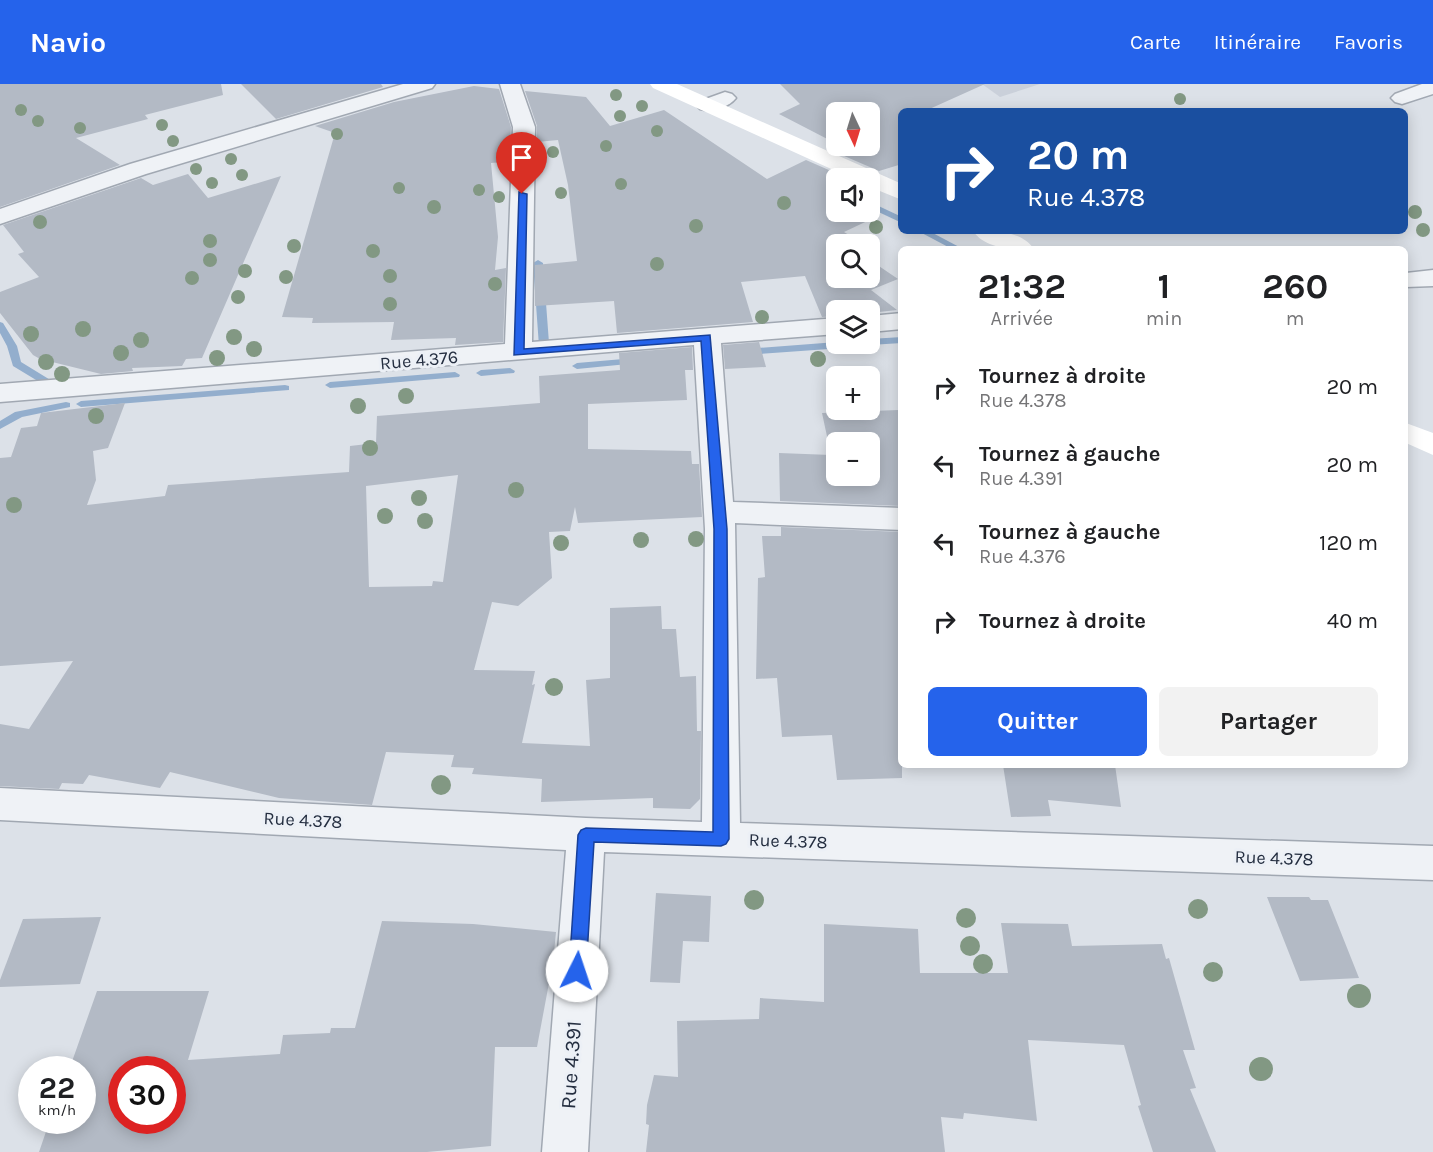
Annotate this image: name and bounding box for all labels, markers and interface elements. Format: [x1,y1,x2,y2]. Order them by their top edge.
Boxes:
text: Navio [30,26,106,59]
text: Carte [1130,30,1181,54]
text: Itinéraire [1214,30,1301,54]
text: Favoris [1334,30,1403,54]
north arrow [826,102,880,156]
map controls [826,102,880,486]
text: 20 m [1027,130,1129,180]
pin [496,132,547,194]
icon: right [928,132,1006,210]
icon: arrive [505,141,538,174]
button: sound [826,168,880,222]
text: Rue 4.378 [1027,181,1145,213]
button: search [826,234,880,288]
text: 21:32 [978,265,1066,307]
text: 1 [1158,265,1170,307]
text: 260 [1262,265,1328,307]
button: layers [826,300,880,354]
text: Arrivée [991,307,1053,330]
text: min [1146,307,1182,330]
text: m [1286,307,1305,330]
street label: Rue 4.376 [379,346,459,374]
text: Tournez à droite [979,363,1146,389]
button: + [826,366,880,420]
icon: right [928,371,961,404]
text: 20 m [1326,374,1378,400]
text: Rue 4.378 [979,389,1067,412]
button: − [826,432,880,486]
text: Tournez à gauche [979,441,1160,467]
icon: left [928,449,961,482]
text: 20 m [1326,452,1378,478]
text: Rue 4.391 [979,467,1063,490]
text: Tournez à gauche [979,519,1160,545]
icon: left [928,527,961,560]
text: 120 m [1319,530,1378,556]
text: Rue 4.376 [979,545,1066,568]
icon: right [928,605,961,638]
text: Tournez à droite [979,608,1146,634]
text: 40 m [1327,608,1378,634]
button: Quitter [928,687,1147,756]
button: Partager [1159,687,1378,756]
street label: Rue 4.378 [263,807,343,833]
street label: Rue 4.378 [748,829,828,853]
street label: Rue 4.378 [1234,846,1314,870]
position arrow [545,939,609,1003]
street label: Rue 4.391 [556,1020,586,1110]
speed limit sign: 30 [108,1056,186,1134]
text: 22 [39,1070,75,1106]
text: km/h [38,1101,76,1119]

